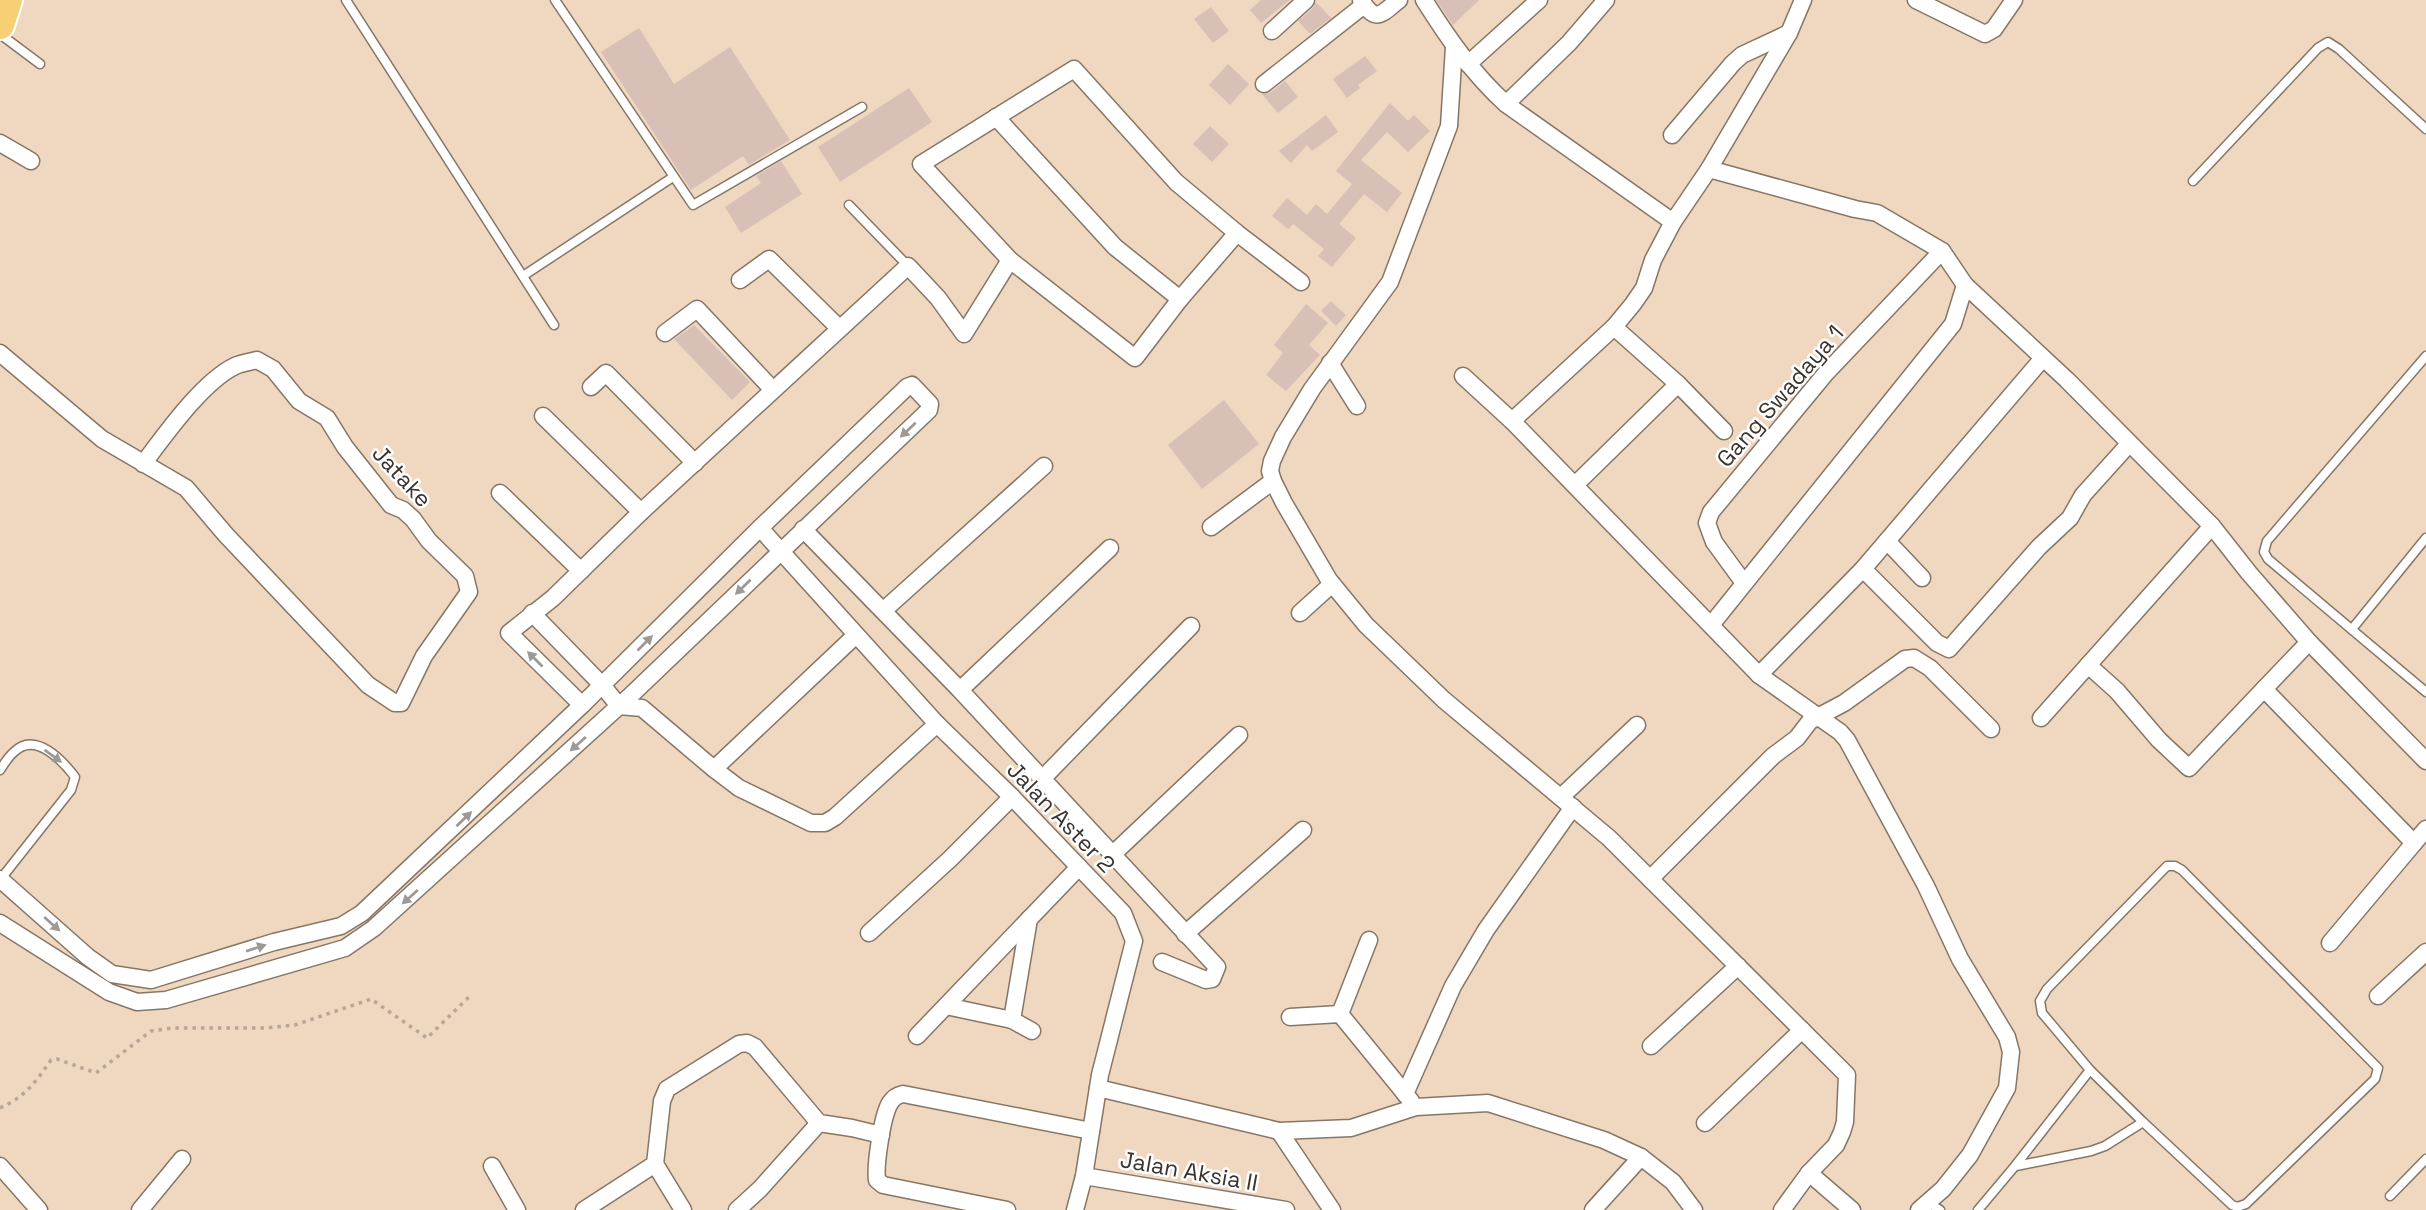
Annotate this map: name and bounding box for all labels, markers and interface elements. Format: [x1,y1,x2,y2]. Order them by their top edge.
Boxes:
street label: Gang Swadaya 1 [1710,319,1850,473]
one-way arrow [900,422,917,438]
street label: Jatake [366,438,438,514]
one-way arrow [735,579,752,595]
one-way arrow [636,636,653,652]
one-way arrow [527,651,544,667]
one-way arrow [569,736,587,752]
one-way arrow [44,749,62,763]
street label: Jalan Aster 2 [1000,755,1122,879]
one-way arrow [455,811,472,827]
one-way arrow [401,889,419,905]
one-way arrow [43,916,60,931]
one-way arrow [245,943,266,953]
street label: Jalan Aksia II [1118,1144,1260,1198]

